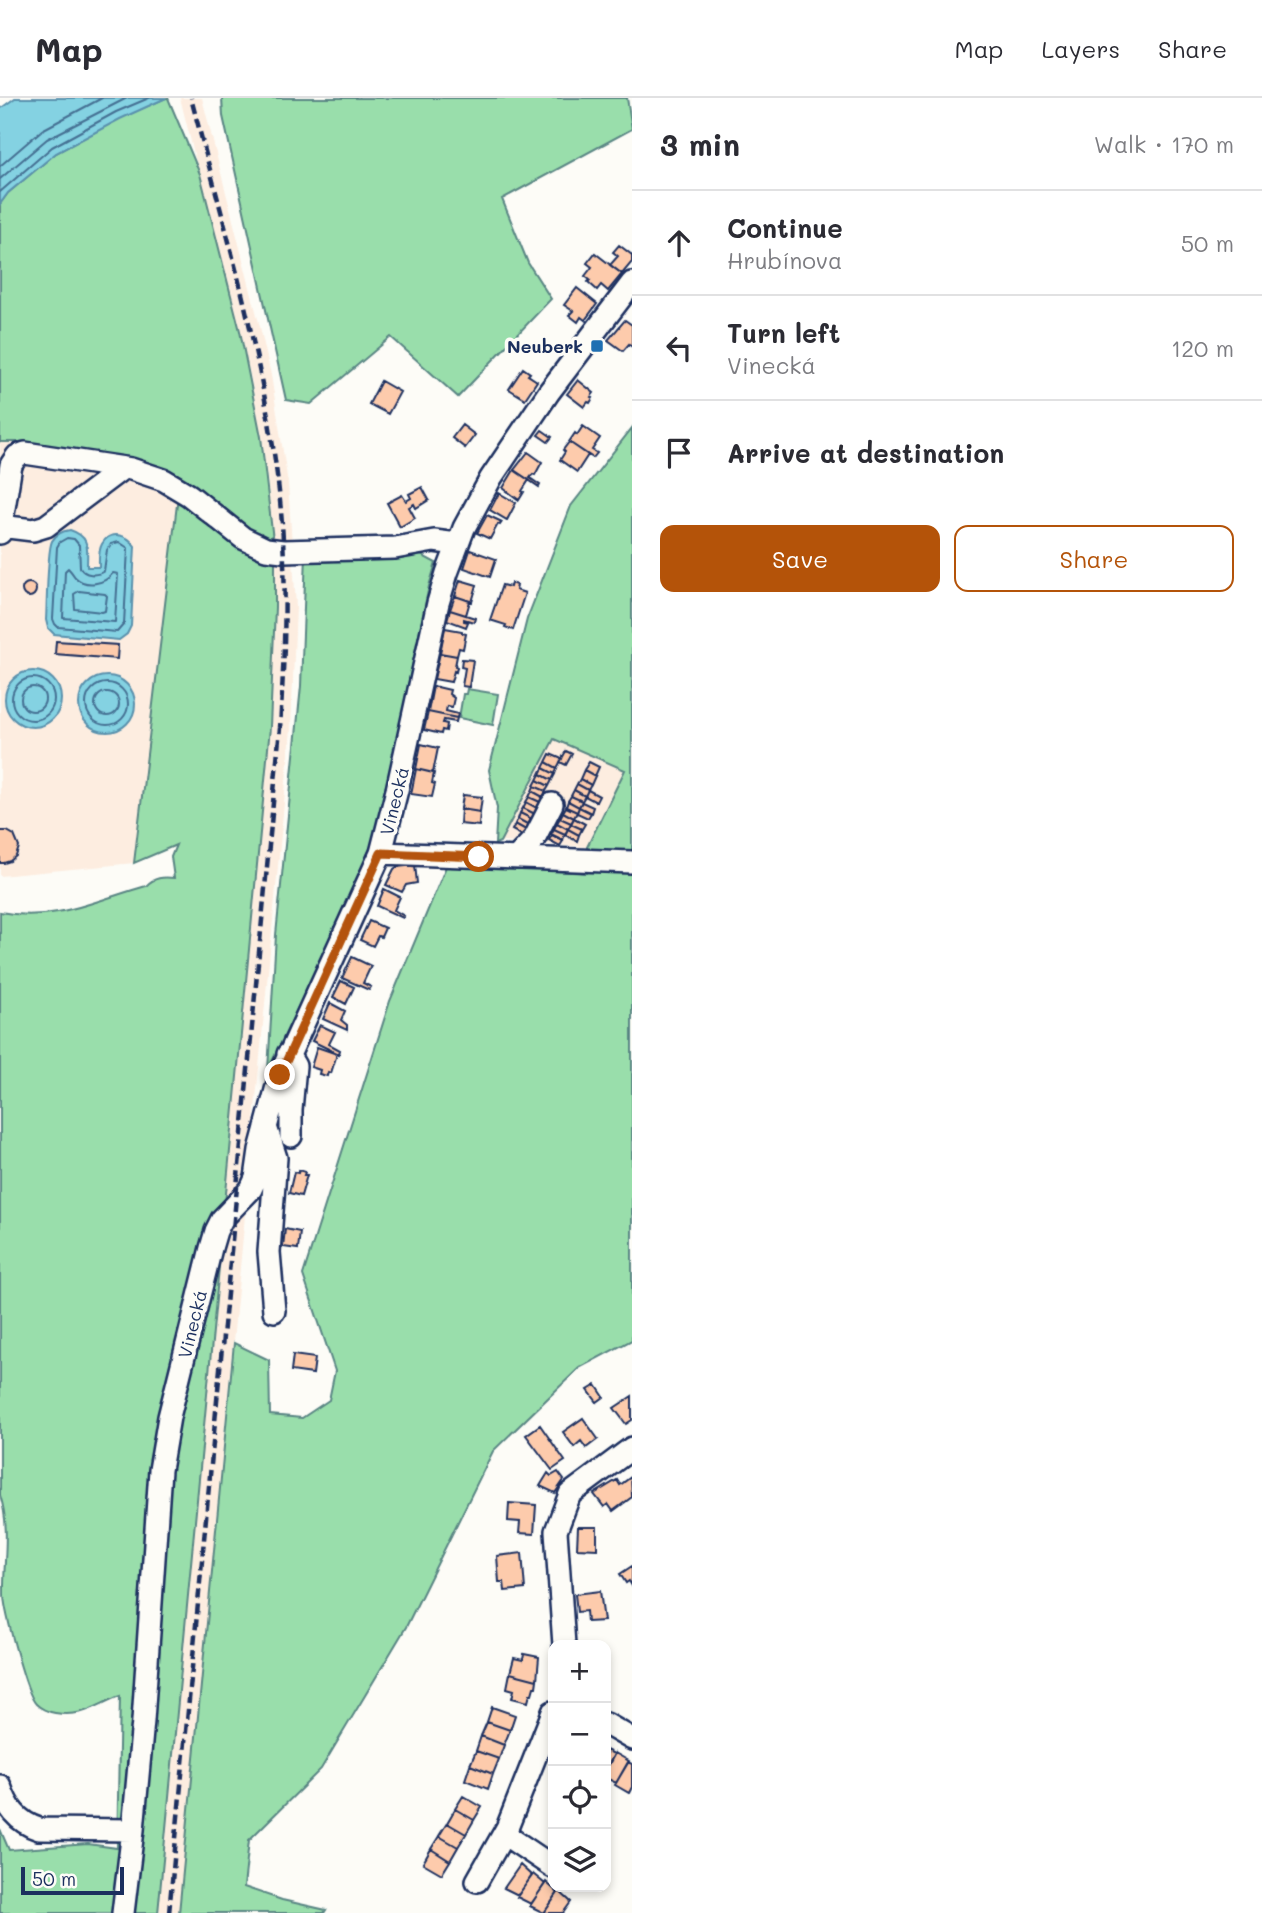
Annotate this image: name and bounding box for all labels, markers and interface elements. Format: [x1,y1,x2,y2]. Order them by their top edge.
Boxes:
text: Map [35,27,103,70]
text: Map [955,33,1003,64]
text: Layers [1041,33,1120,64]
text: Share [1158,33,1227,64]
text: 3 min [660,124,740,164]
text: Walk · 170 m [1094,129,1234,159]
text: Continue [727,211,843,245]
icon: ahead [660,224,698,262]
text: 50 m [1181,228,1234,258]
text: Hrubínova [727,245,842,275]
text: Turn left [727,316,840,350]
icon: left [660,329,698,367]
text: 120 m [1171,333,1234,363]
place label: Neuberk [507,334,583,358]
marker: Neuberk [589,338,605,354]
text: Vinecká [727,350,816,380]
icon: arrive [660,434,698,472]
text: Arrive at destination [727,436,1004,470]
button: Save [660,525,940,592]
button: Share [954,525,1234,592]
street label: Vinecká [374,764,414,838]
route start [463,841,494,872]
route end [264,1059,295,1090]
street label: Vinecká [172,1287,212,1361]
map controls [548,1640,611,1892]
button: + [548,1640,611,1703]
button: − [548,1703,611,1766]
button: locate [548,1766,611,1829]
button: layers [548,1829,611,1892]
scale bar [21,1864,124,1896]
text: 50 m [32,1866,76,1891]

